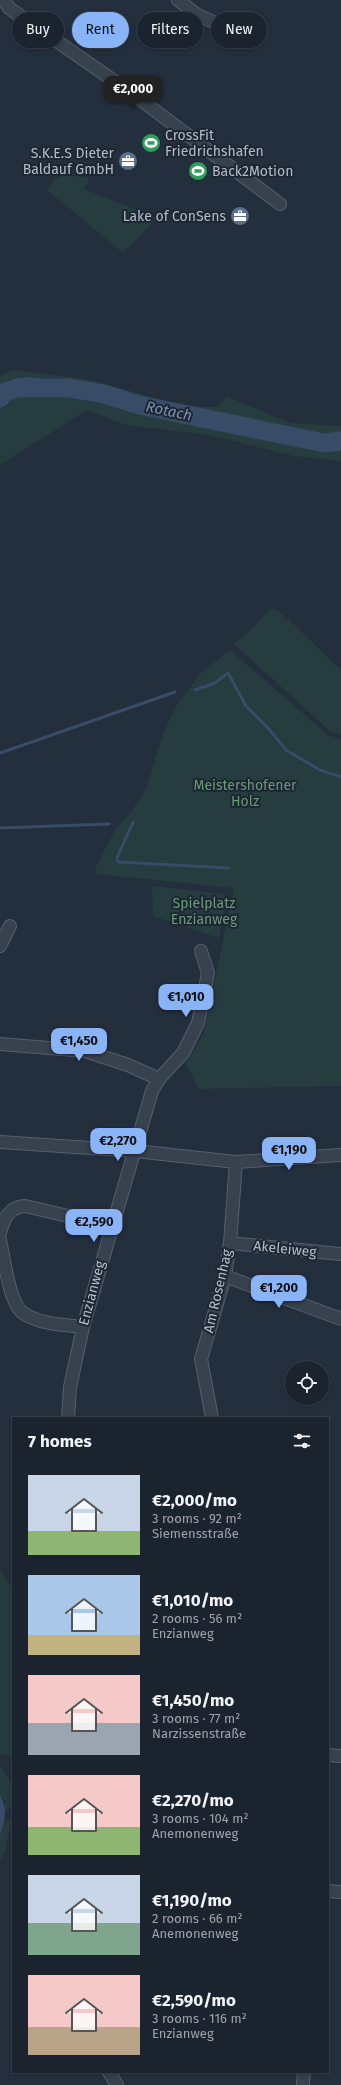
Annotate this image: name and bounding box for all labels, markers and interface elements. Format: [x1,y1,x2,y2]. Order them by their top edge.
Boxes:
chip: Buy [12,12,64,48]
chip: Rent [72,12,129,48]
chip: Filters [137,12,203,48]
chip: New [211,12,267,48]
pin: €2,000 [100,76,166,110]
text: €2,000 [113,81,153,96]
place label: CrossFit Friedrichshafen [165,127,264,160]
sports icon: CrossFit Friedrichshafen [140,132,162,154]
place label: S.K.E.S Dieter Baldauf GmbH [23,145,115,178]
office icon: S.K.E.S Dieter Baldauf GmbH [117,150,139,172]
sports icon: Back2Motion [187,160,209,182]
place label: Back2Motion [212,163,293,180]
office icon: Lake of ConSens [229,205,251,227]
place label: Lake of ConSens [123,208,226,225]
water label: Rotach [144,397,194,425]
park label: Meistershofener Holz [193,777,297,810]
park label: Spielplatz Enzianweg [171,895,238,928]
pin: €1,010 [153,984,219,1018]
text: €1,010 [167,989,205,1004]
pin: €1,450 [46,1028,112,1062]
text: €1,450 [60,1033,98,1048]
pin: €2,270 [85,1128,151,1162]
text: €2,270 [99,1133,137,1148]
pin: €1,190 [256,1137,322,1171]
text: €1,190 [271,1142,307,1157]
pin: €2,590 [61,1209,127,1243]
text: €2,590 [74,1214,114,1229]
street label: Akeleiweg [253,1237,318,1261]
street label: Am Rosenhag [200,1247,236,1335]
street label: Enzianweg [75,1258,109,1327]
pin: €1,200 [246,1275,312,1309]
text: €1,200 [260,1280,298,1295]
map controls [285,1361,329,1405]
button: locate [285,1361,329,1405]
icon: filters [291,1430,313,1452]
text: 7 homes [28,1431,92,1452]
text: €2,000/mo [152,1490,237,1511]
icon: home [60,1491,108,1539]
text: 3 rooms · 92 m² [152,1511,242,1526]
text: Siemensstraße [152,1526,239,1541]
text: €1,010/mo [152,1590,233,1611]
icon: home [60,1591,108,1639]
text: 2 rooms · 56 m² [152,1611,242,1626]
text: Enzianweg [152,1626,214,1641]
text: €1,450/mo [152,1690,234,1711]
icon: home [60,1691,108,1739]
text: 3 rooms · 77 m² [152,1711,240,1726]
text: Narzissenstraße [152,1726,246,1741]
text: €2,270/mo [152,1790,234,1811]
icon: home [60,1791,108,1839]
text: 3 rooms · 104 m² [152,1811,249,1826]
text: Anemonenweg [152,1826,238,1841]
text: €1,190/mo [152,1890,232,1911]
icon: home [60,1891,108,1939]
text: 2 rooms · 66 m² [152,1911,243,1926]
text: Anemonenweg [152,1926,238,1941]
text: €2,590/mo [152,1990,236,2011]
icon: home [60,1991,108,2039]
text: 3 rooms · 116 m² [152,2011,247,2026]
text: Enzianweg [152,2026,214,2041]

